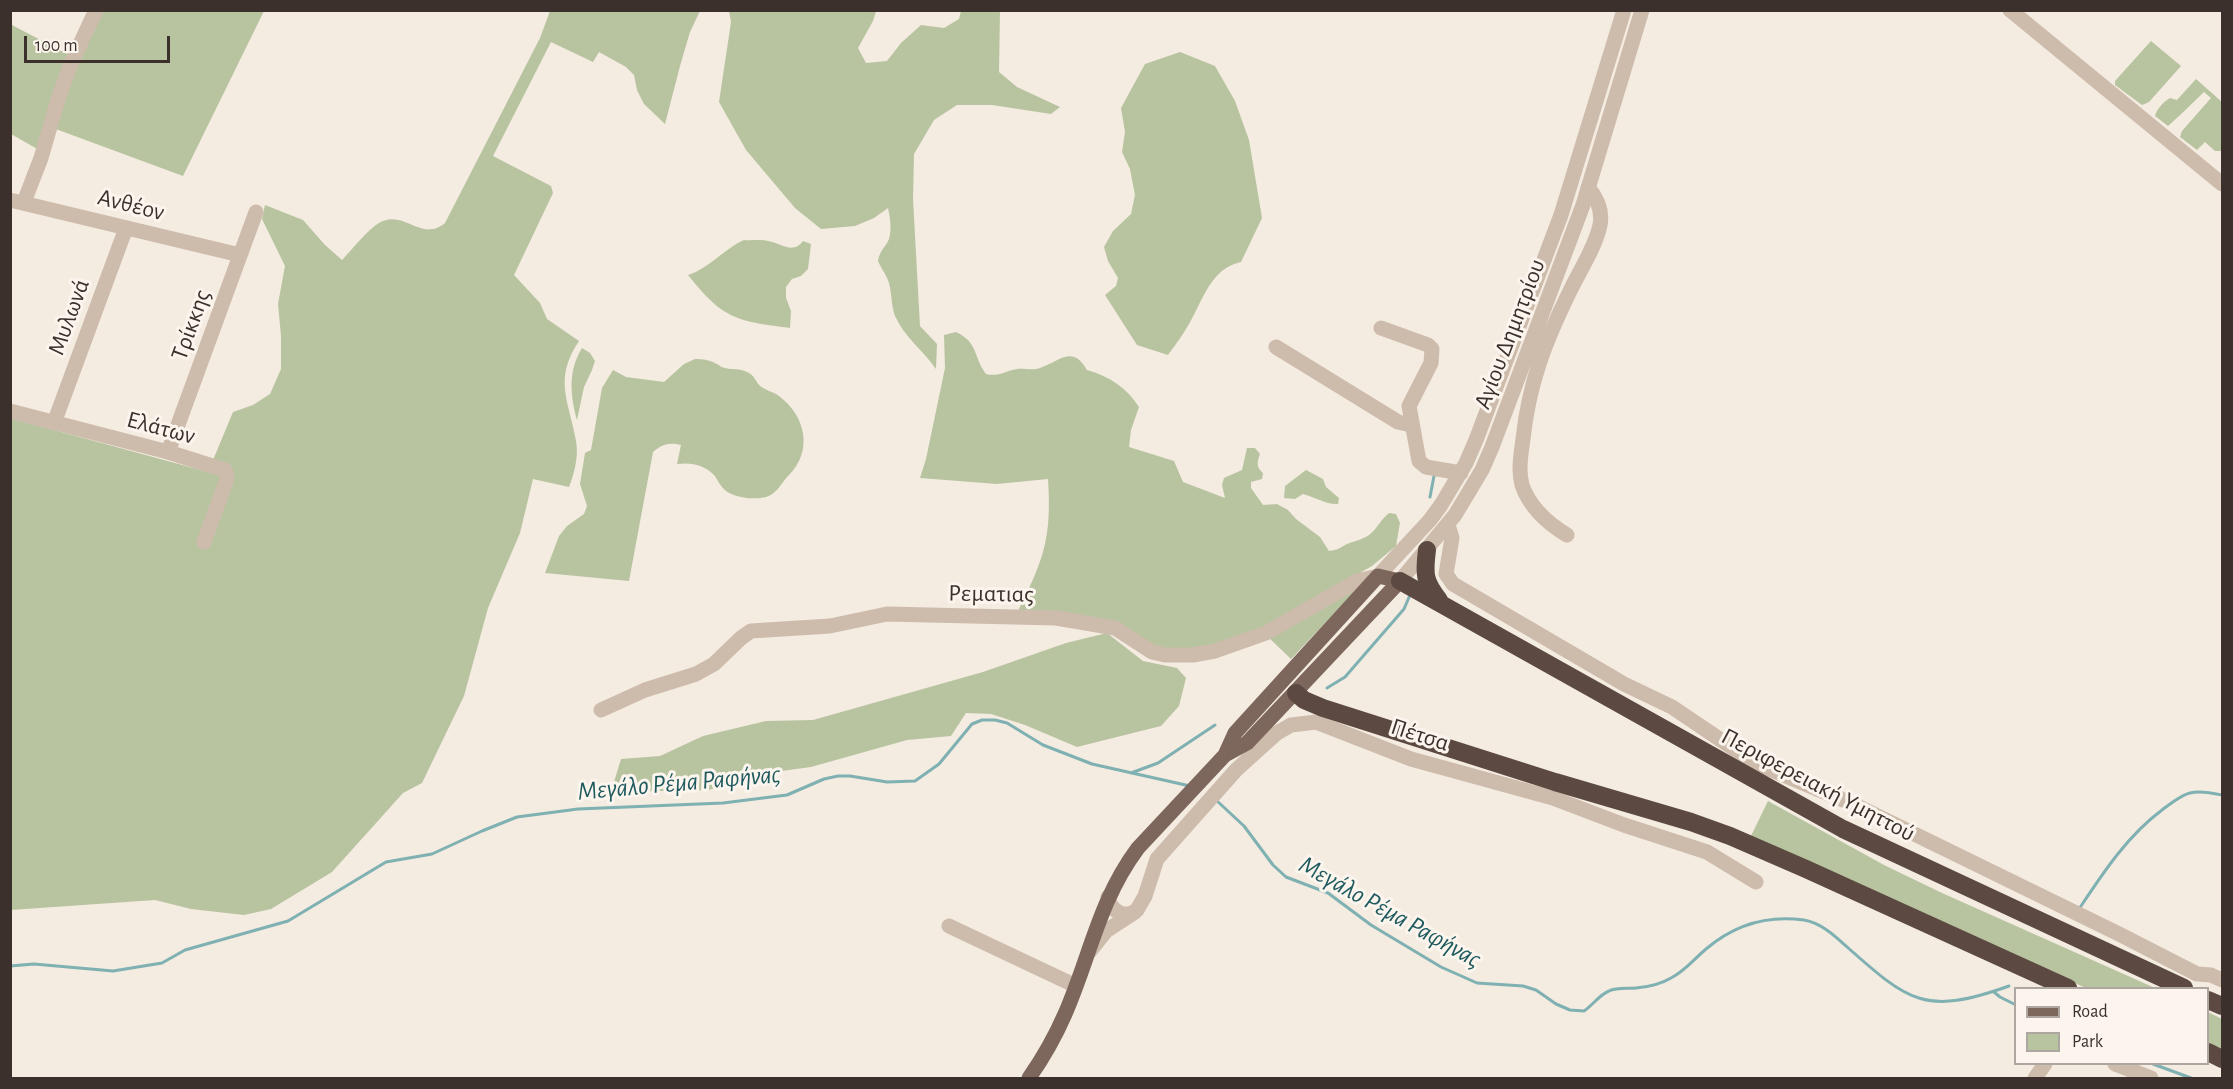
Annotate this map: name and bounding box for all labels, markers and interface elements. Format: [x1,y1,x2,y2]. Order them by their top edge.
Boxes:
scale bar [27,24,172,62]
text: 100 m [35,37,78,55]
street label: Ανθέον [95,183,167,227]
street label: Αγίου Δημητρίου [1468,255,1552,413]
street label: Μυλωνά [42,275,96,359]
street label: Τρίκκης [165,286,217,364]
street label: Ελάτων [124,405,198,451]
street label: Ρεματιας [948,579,1034,609]
street label: Πέτσα [1387,712,1453,758]
street label: Περιφερειακή Υμηττού [1716,722,1920,848]
water label: Μεγάλο Ρέμα Ραφήνας [576,759,782,807]
water label: Μεγάλο Ρέμα Ραφήνας [1293,849,1487,975]
legend [2014,987,2209,1065]
text: Road [2072,1003,2108,1021]
text: Park [2072,1033,2103,1051]

